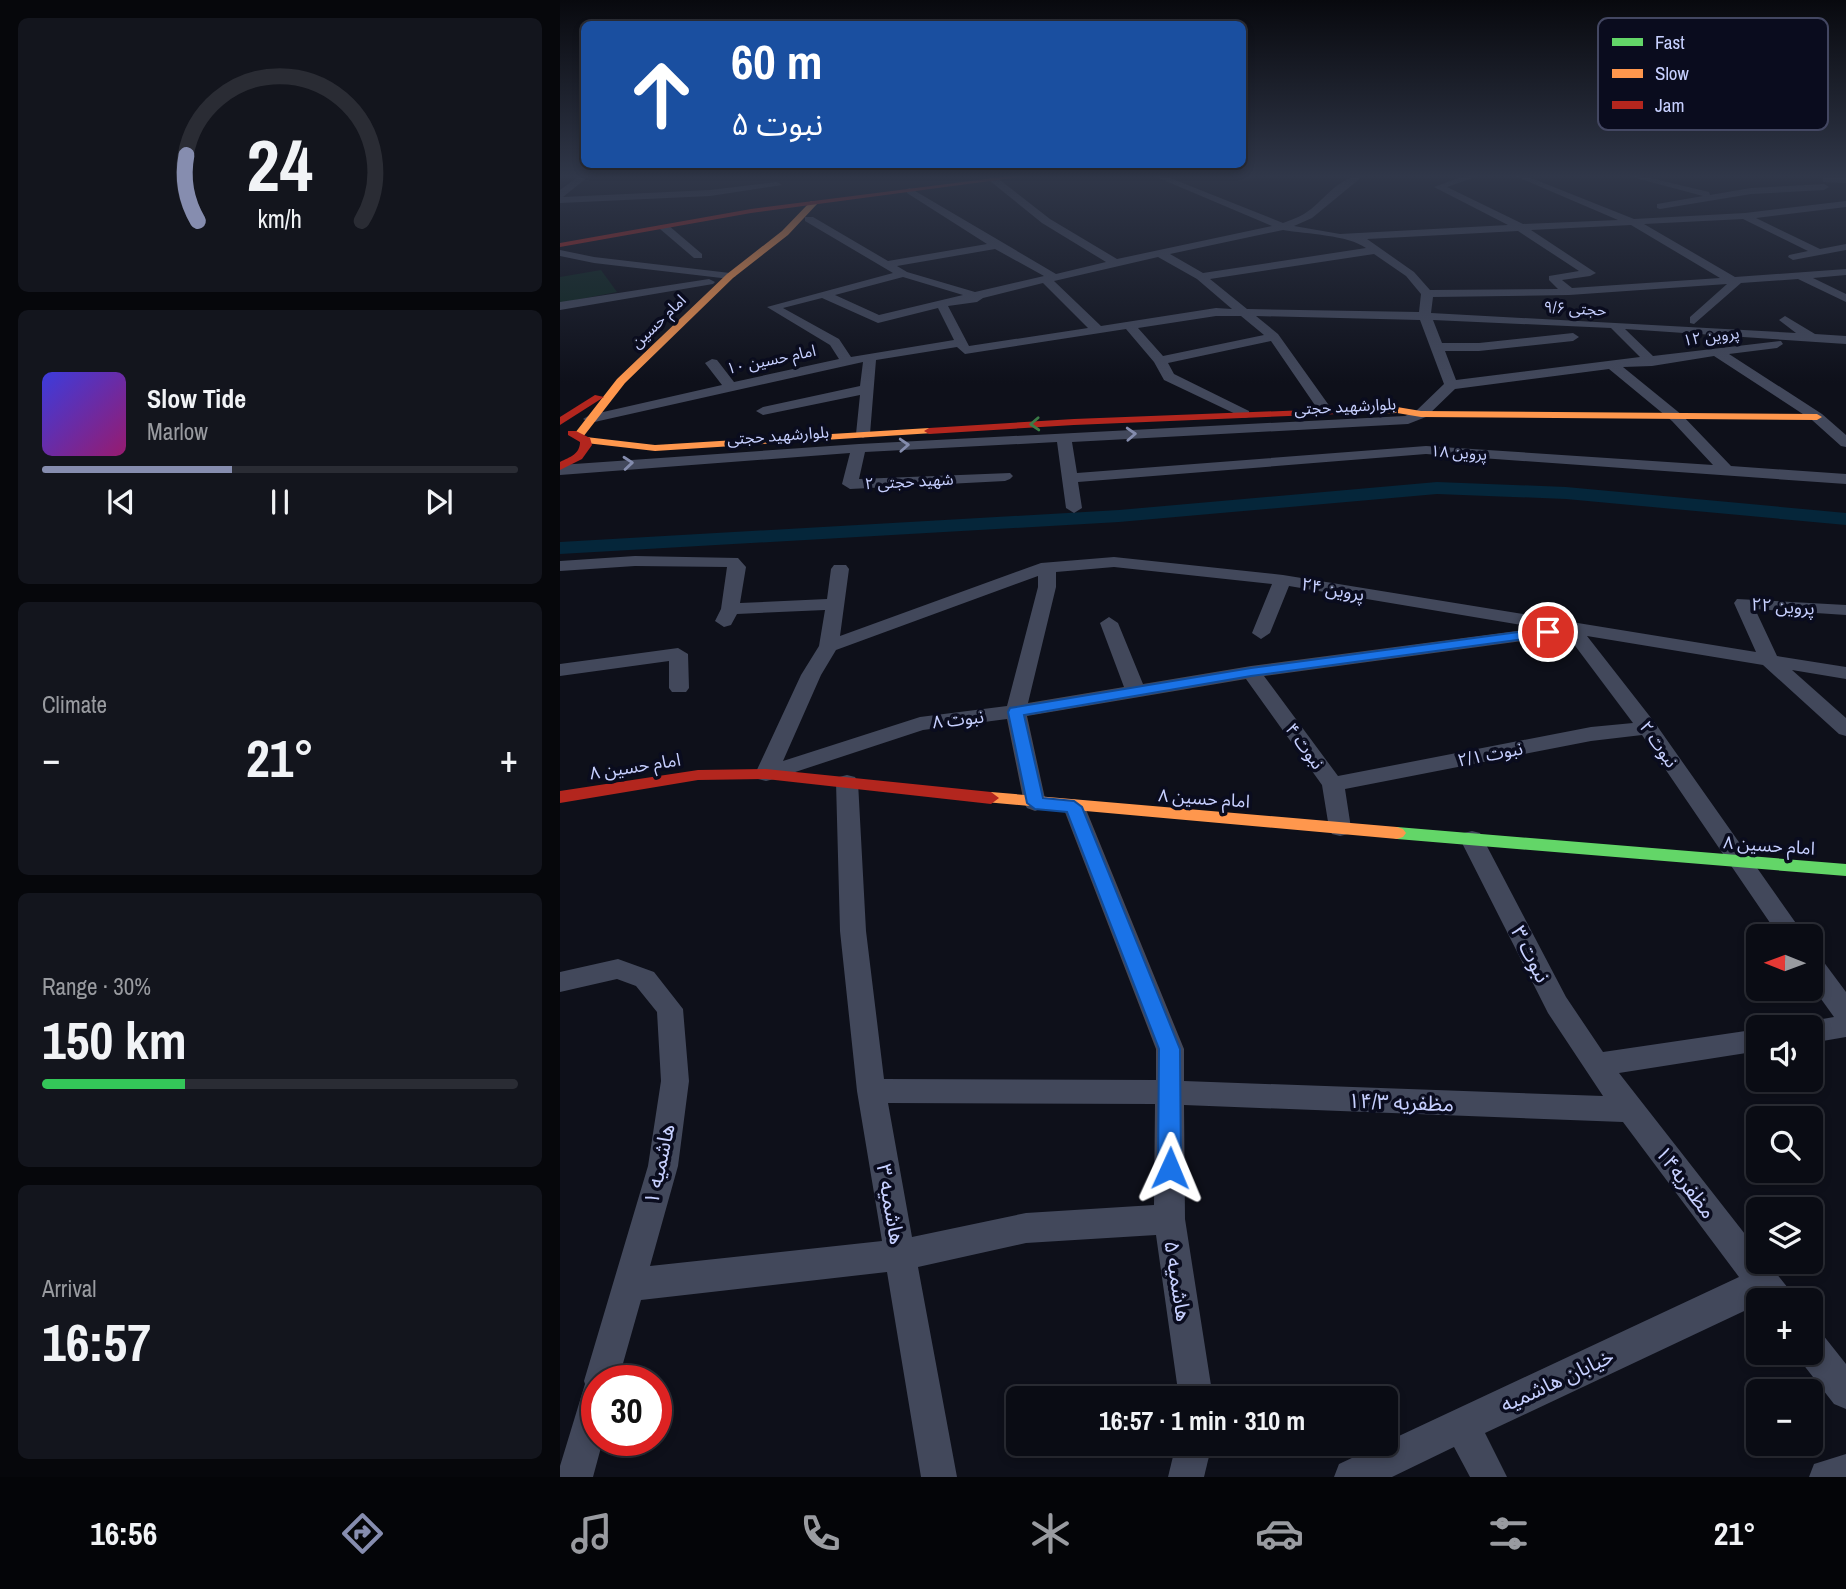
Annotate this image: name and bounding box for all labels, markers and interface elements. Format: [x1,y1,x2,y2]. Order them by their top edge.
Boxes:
legend [1598,18,1828,130]
text: 60 m [731,28,823,94]
text: Fast [1655,29,1685,55]
icon: ahead [616,49,707,140]
text: Slow [1655,60,1690,86]
text: Jam [1655,92,1684,118]
text: نبوت ۵ [731,102,823,145]
text: 24 [247,116,313,214]
text: km/h [258,202,302,236]
street label: امام حسین [626,289,692,354]
street label: حجتی ۹/۶ [1543,295,1607,321]
street label: پروین ۱۲ [1681,321,1741,351]
street label: ۱۰ امام حسین [724,339,818,381]
text: Slow Tide [147,381,246,416]
street label: بلوارشهید حجتی [1293,392,1397,420]
text: Marlow [147,416,208,447]
one-way arrow [1029,416,1040,431]
street label: بلوارشهید حجتی [726,420,830,450]
one-way arrow [1126,426,1137,441]
one-way arrow [899,438,910,453]
street label: پروین ۱۸ [1430,439,1488,465]
one-way arrow [623,456,634,471]
street label: شهید حجتی ۲ [864,468,954,494]
icon: previous [102,483,140,521]
icon: pause [261,483,299,521]
icon: next [420,483,458,521]
street label: پروین ۲۴ [1299,571,1367,607]
street label: پروین ۲۲ [1750,591,1816,621]
pin [1518,602,1578,662]
icon: arrive [1529,613,1567,651]
text: Climate [42,689,107,720]
street label: نبوت ۸ [931,703,985,735]
street label: نبوت ۲ [1634,716,1684,772]
street label: نبوت ۴ [1280,718,1330,774]
text: 21° [246,723,314,793]
text: − [42,733,60,784]
text: + [500,733,518,784]
street label: نبوت ۲/۱ [1455,735,1525,773]
street label: امام حسین ۸ [588,746,683,788]
street label: امام حسین ۸ [1157,782,1251,816]
street label: امام حسین ۸ [1722,829,1816,863]
street label: نبوت ۳ [1504,920,1558,988]
north arrow [1746,924,1824,1001]
map controls [1746,924,1823,1456]
text: Range · 30% [42,971,151,1002]
text: 150 km [42,1005,187,1075]
button: sound [1746,1015,1823,1092]
street label: مظفریه ۱۴/۳ [1347,1086,1455,1118]
button: search [1746,1106,1823,1183]
street label: ۱ هاشمیه [636,1121,682,1207]
position arrow [1133,1131,1207,1205]
street label: مظفریه۱۴ [1649,1140,1723,1224]
street label: هاشمیه ۳ [870,1161,912,1247]
button: layers [1746,1197,1823,1274]
street label: هاشمیه ۵ [1157,1238,1199,1324]
text: Arrival [42,1273,97,1304]
button: + [1746,1288,1823,1365]
text: 16:57 [42,1307,151,1377]
street label: خیابان هاشمیه [1496,1341,1618,1419]
speed limit sign: 30 [581,1365,672,1456]
button: − [1746,1379,1823,1456]
text: 16:57 · 1 min · 310 m [1099,1403,1305,1438]
icon: directions [338,1509,387,1558]
icon: music [567,1509,616,1558]
icon: phone [796,1509,845,1558]
icon: climate [1026,1509,1075,1558]
icon: car [1255,1509,1304,1558]
icon: filters [1484,1509,1533,1558]
text: 16:56 [90,1512,157,1555]
text: 21° [1714,1512,1756,1555]

